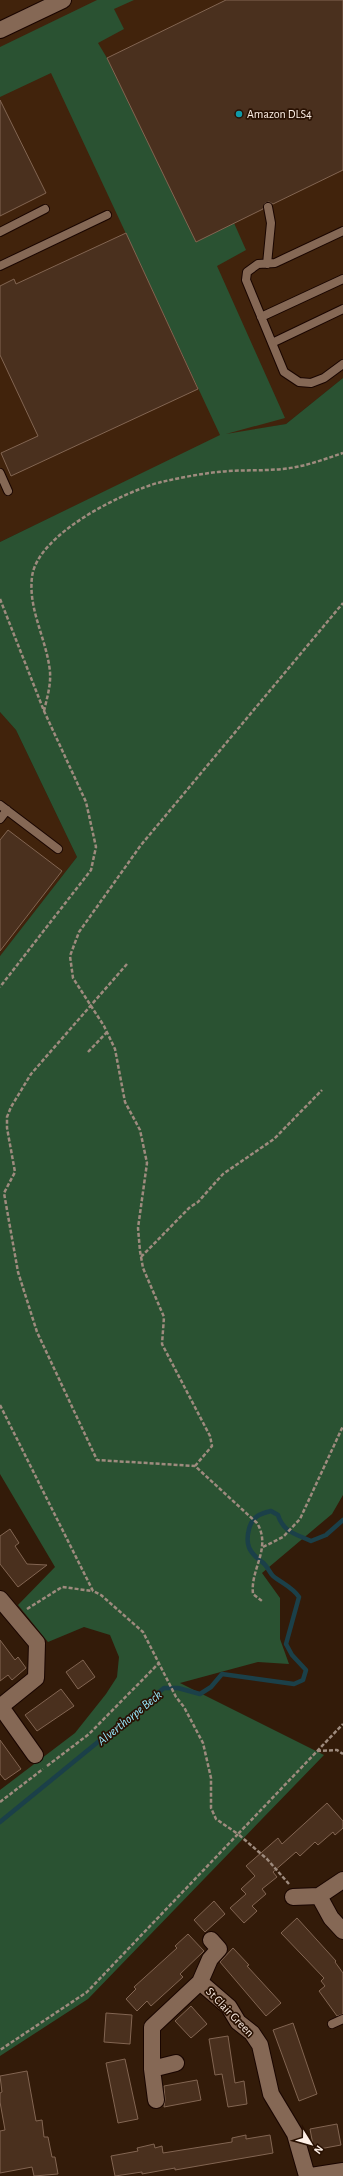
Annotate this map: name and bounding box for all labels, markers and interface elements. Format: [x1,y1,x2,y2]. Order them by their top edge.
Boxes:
place label: Amazon DLS4 [247,108,312,120]
marker: Amazon DLS4 [234,109,244,119]
water label: Alverthorpe Beck [95,1688,165,1749]
street label: St Clair Green [204,1985,256,2039]
north arrow [291,2124,331,2164]
text: N [312,2143,325,2156]

